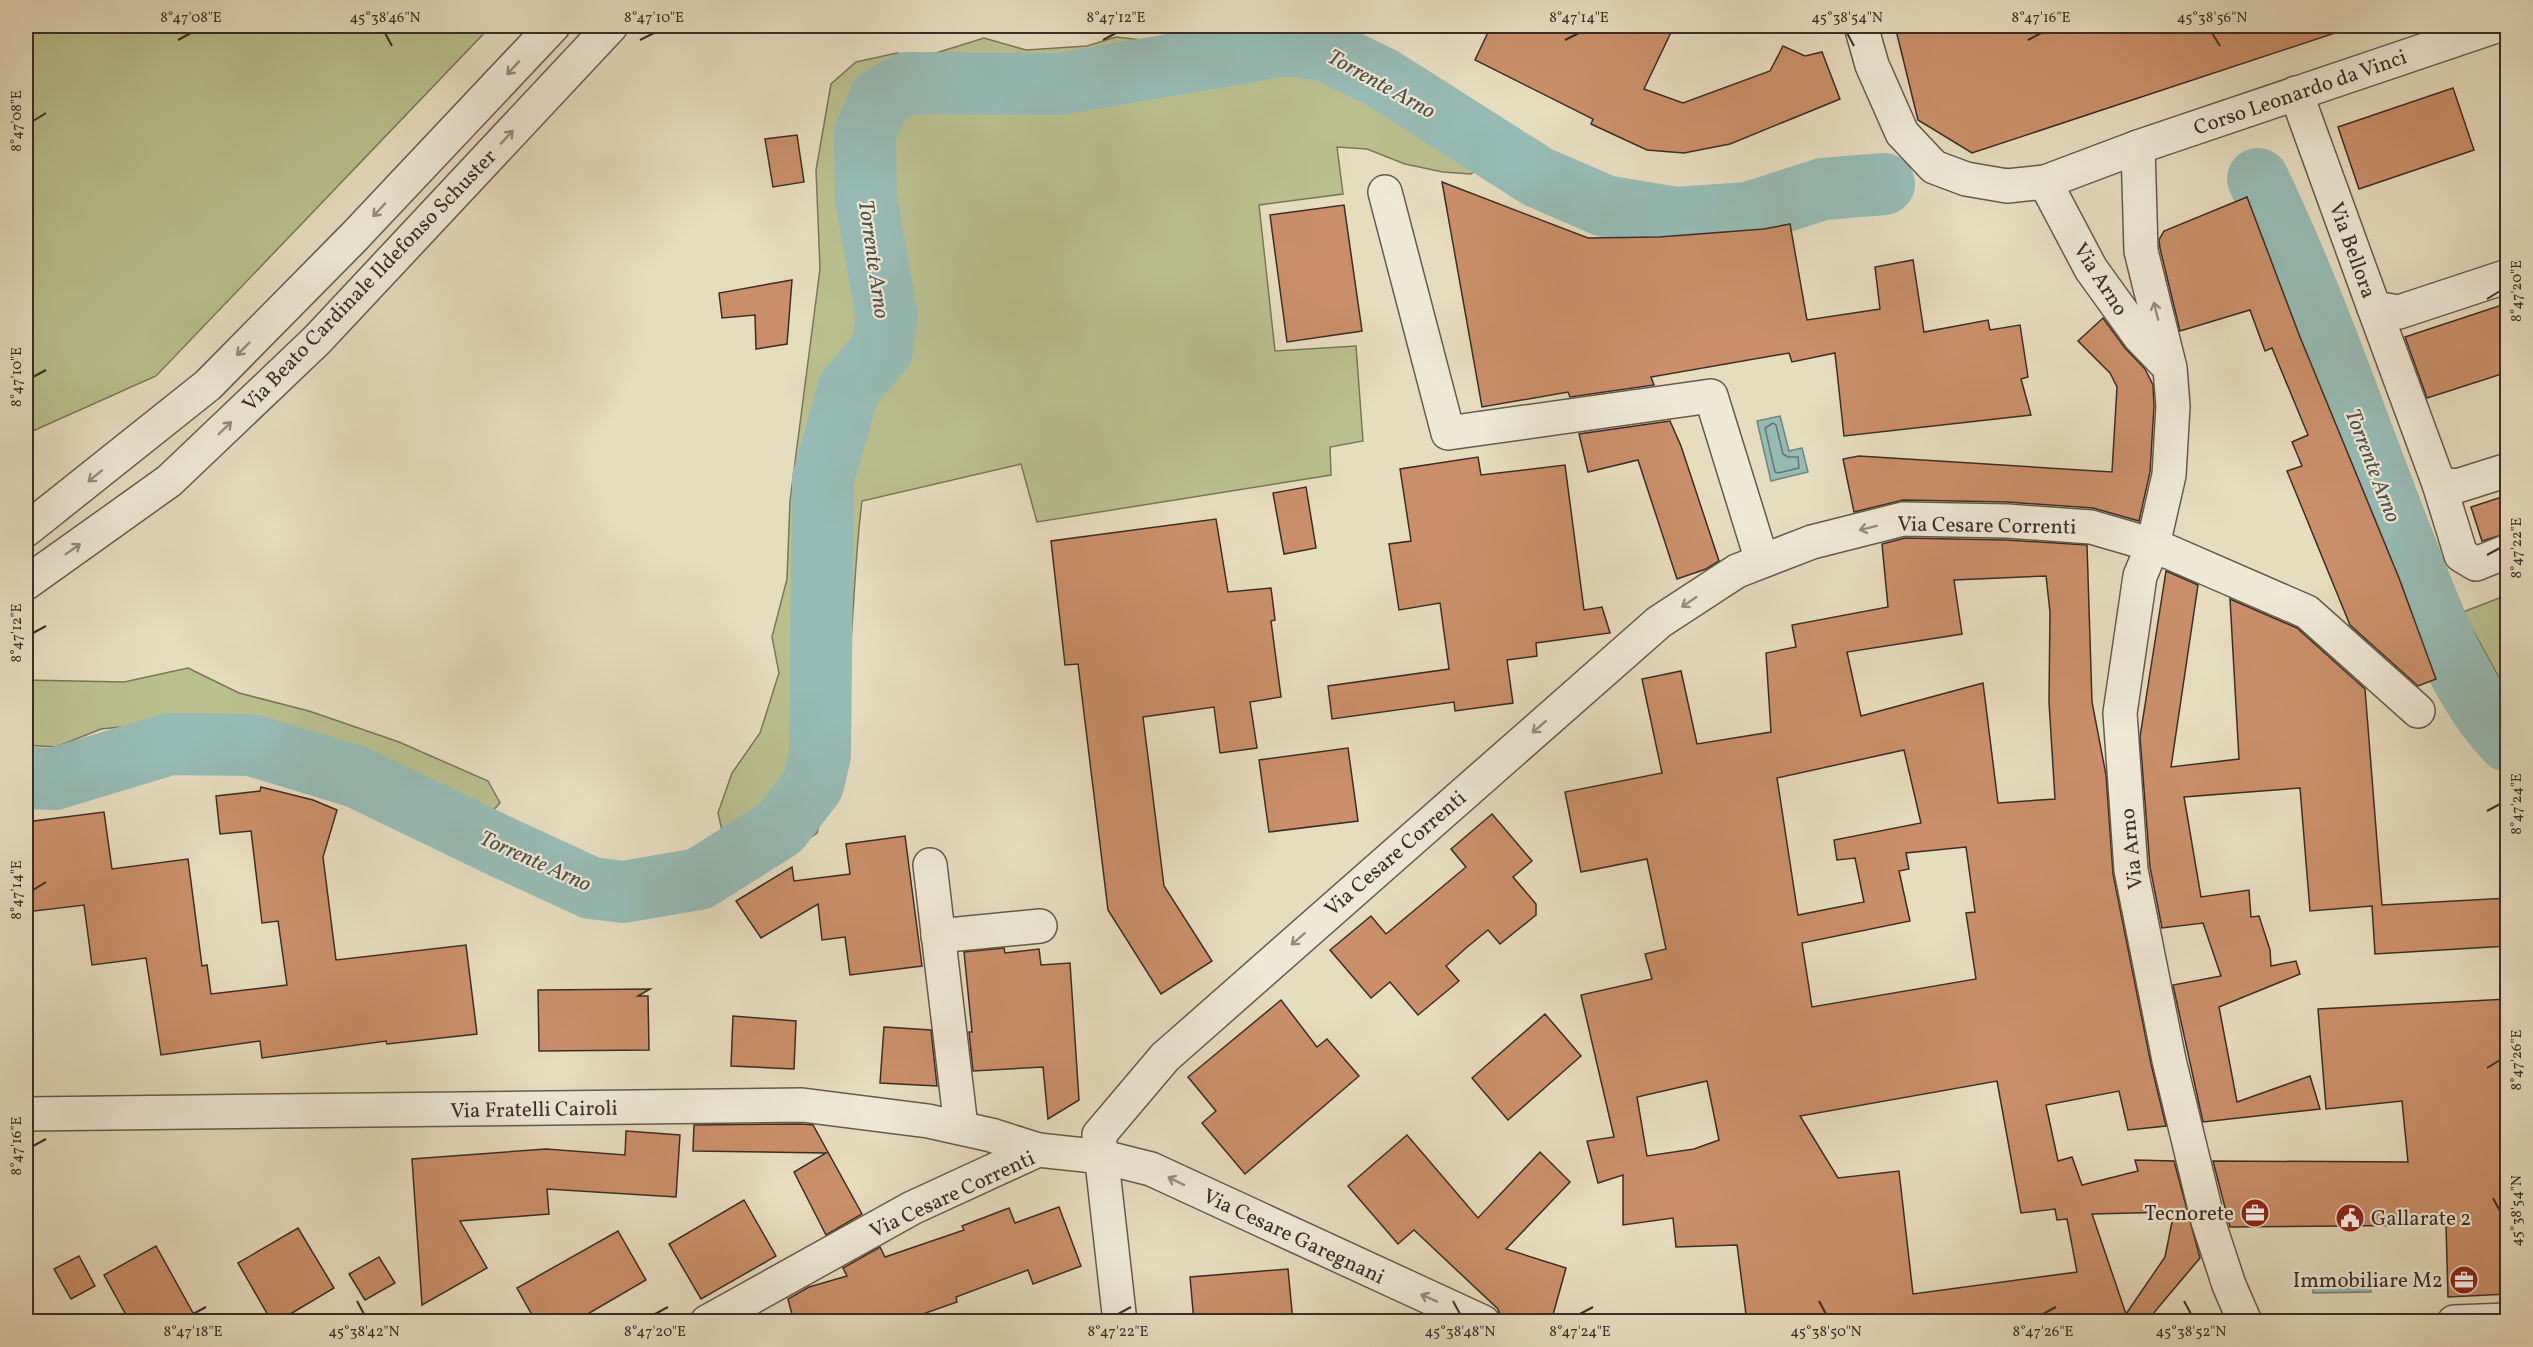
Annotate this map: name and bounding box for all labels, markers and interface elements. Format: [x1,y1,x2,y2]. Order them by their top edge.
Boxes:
text: 8°47'08"E [160,8,222,29]
text: 45°38'46"N [349,8,421,29]
text: 8°47'10"E [624,8,684,29]
text: 8°47'12"E [1087,8,1145,29]
text: 8°47'14"E [1549,8,1609,29]
text: 45°38'54"N [1811,8,1883,29]
text: 8°47'16"E [2012,8,2070,29]
text: 45°38'56"N [2177,8,2247,29]
water label: Torrente Arno [1321,43,1440,128]
street label: Corso Leonardo da Vinci [2190,43,2411,144]
one-way arrow [506,60,520,75]
text: 8°47'08"E [7,90,28,152]
one-way arrow [500,130,514,145]
street label: Via Beato Cardinale Ildefonso Schuster [236,143,504,419]
water label: Torrente Arno [849,198,896,321]
street label: Via Bellora [2321,198,2382,303]
one-way arrow [372,203,387,218]
street label: Via Arno [2065,238,2134,322]
text: 8°47'20"E [2507,260,2528,322]
one-way arrow [2149,301,2161,320]
one-way arrow [235,342,250,357]
text: 8°47'10"E [7,347,28,407]
water label: Torrente Arno [2336,405,2408,527]
one-way arrow [218,421,233,435]
one-way arrow [87,469,103,482]
street label: Via Cesare Correnti [1897,510,2077,543]
text: 8°47'22"E [2507,517,2528,579]
one-way arrow [1858,523,1877,535]
one-way arrow [65,543,81,555]
one-way arrow [1681,597,1698,609]
text: 8°47'12"E [7,604,28,662]
one-way arrow [1532,720,1547,734]
text: 8°47'24"E [2507,773,2528,835]
street label: Via Cesare Correnti [1319,784,1473,924]
street label: Via Arno [2114,807,2151,891]
water label: Torrente Arno [474,824,596,901]
text: 8°47'14"E [7,860,28,920]
one-way arrow [1291,932,1306,946]
text: 8°47'26"E [2507,1030,2528,1090]
street label: Via Fratelli Cairoli [450,1095,618,1126]
text: 8°47'16"E [7,1117,28,1175]
street label: Via Cesare Correnti [865,1144,1040,1246]
one-way arrow [1167,1174,1185,1185]
text: 45°38'54"N [2507,1175,2528,1247]
street label: Via Cesare Garegnani [1198,1182,1389,1292]
office icon: Tecnorete [2239,1197,2271,1229]
place label: Tecnorete [2144,1200,2234,1229]
public building icon: Gallarate 2 [2334,1202,2366,1234]
place label: Gallarate 2 [2371,1205,2471,1234]
office icon: Immobiliare M2 [2448,1264,2480,1296]
place label: Immobiliare M2 [2293,1267,2443,1296]
one-way arrow [1421,1292,1439,1303]
text: 8°47'18"E [164,1322,222,1343]
text: 45°38'42"N [328,1322,400,1343]
text: 8°47'20"E [624,1322,686,1343]
text: 8°47'22"E [1087,1322,1149,1343]
text: 45°38'48"N [1425,1322,1495,1343]
text: 8°47'24"E [1549,1322,1611,1343]
text: 45°38'50"N [1790,1322,1862,1343]
text: 8°47'26"E [2013,1322,2073,1343]
text: 45°38'52"N [2156,1322,2226,1343]

